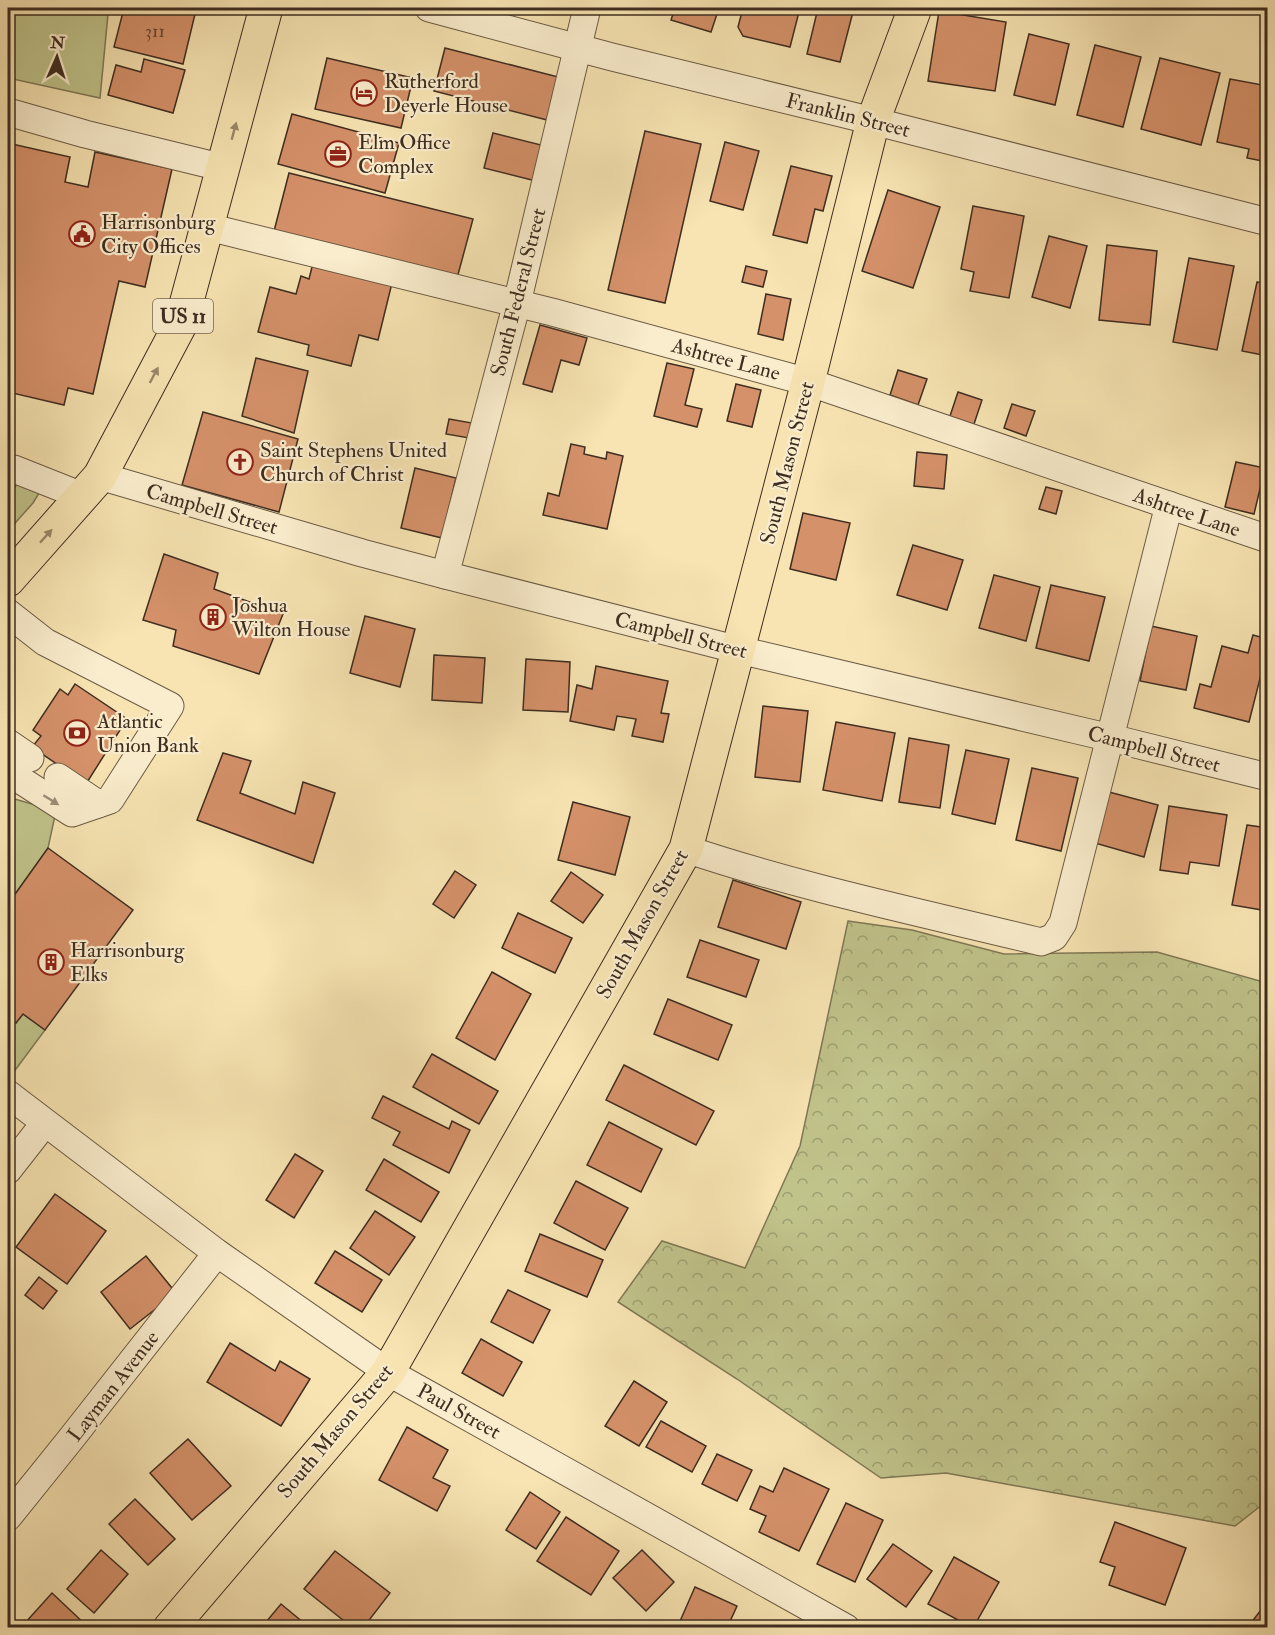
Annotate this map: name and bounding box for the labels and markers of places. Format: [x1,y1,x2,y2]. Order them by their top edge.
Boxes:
place label: Rutherford Deyerle House [384,68,508,119]
hotel icon: Rutherford Deyerle House [349,78,379,108]
place label: Elm Office Complex [358,129,451,180]
office icon: Elm Office Complex [323,139,353,169]
place label: Harrisonburg City Offices [101,209,216,260]
public building icon: Harrisonburg City Offices [67,219,97,249]
place label: Saint Stephens United Church of Christ [260,437,448,488]
church icon: Saint Stephens United Church of Christ [225,447,255,477]
place label: Joshua Wilton House [231,592,350,643]
building icon: Joshua Wilton House [198,602,228,632]
place label: Atlantic Union Bank [96,708,199,759]
bank icon: Atlantic Union Bank [62,718,92,748]
place label: Harrisonburg Elks [70,937,185,988]
building icon: Harrisonburg Elks [36,947,66,977]

